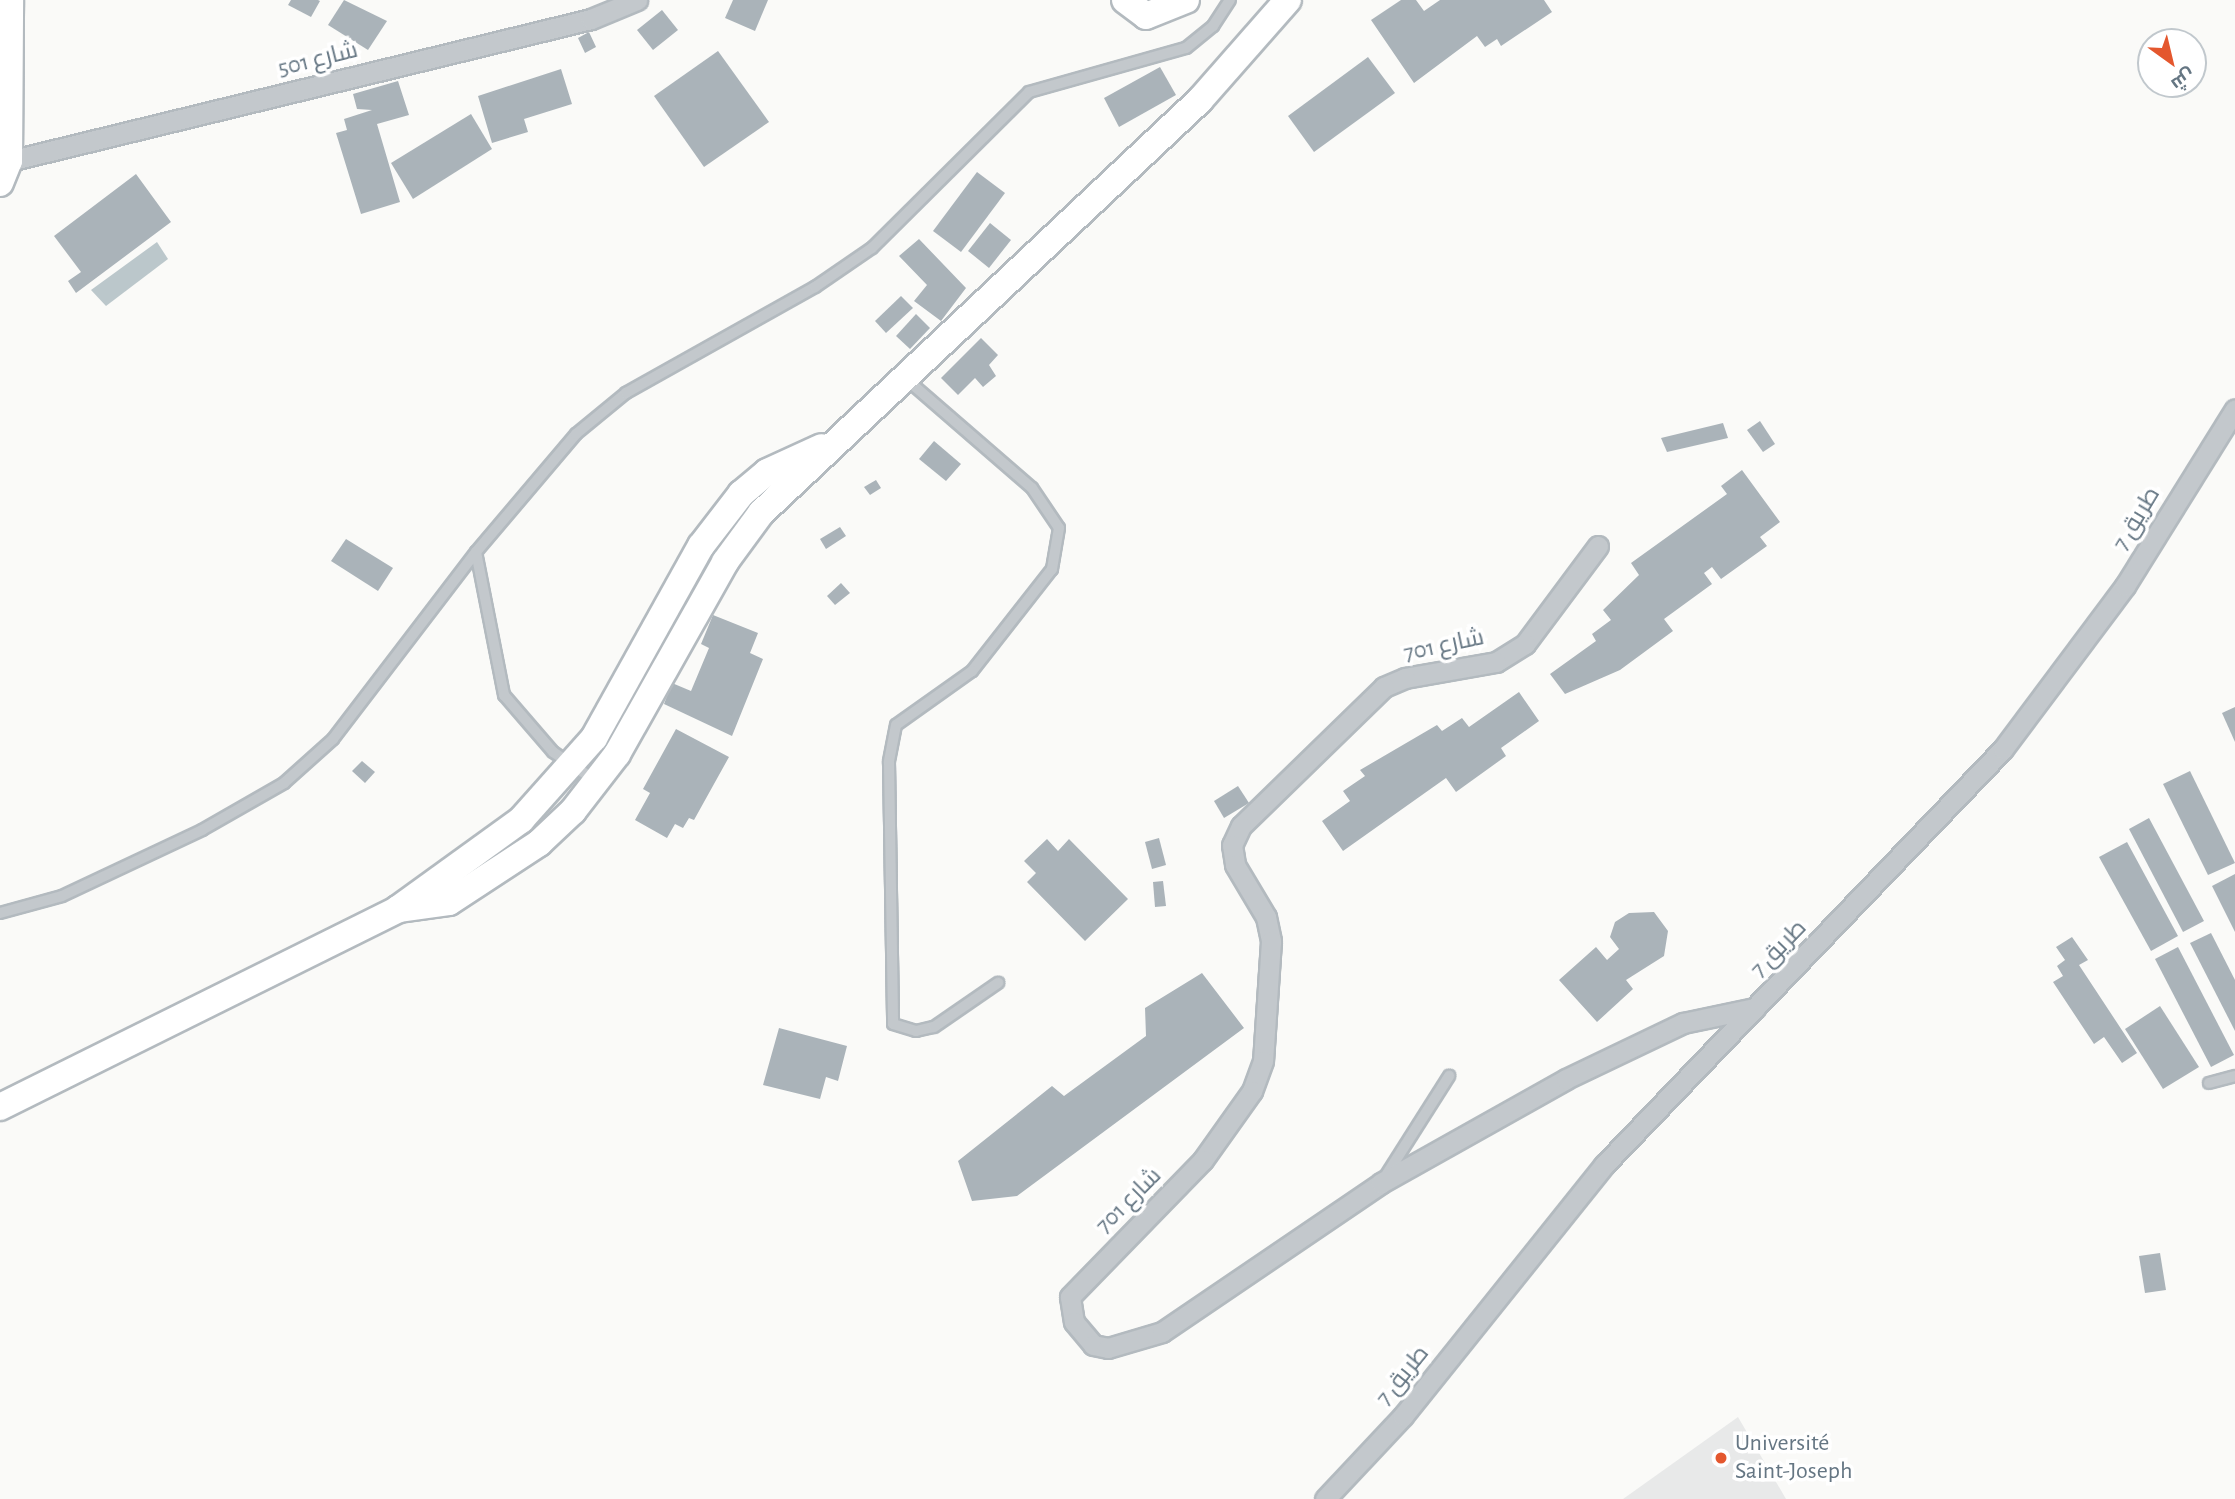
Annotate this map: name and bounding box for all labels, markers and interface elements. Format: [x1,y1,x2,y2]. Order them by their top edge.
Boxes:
north arrow [2137,28,2207,98]
street label: شارع 501 [275,36,361,84]
text: ش [2167,64,2198,94]
street label: طريق 7 [2107,482,2167,556]
street label: شارع 701 [1401,623,1487,669]
street label: طريق 7 [1745,914,1813,984]
street label: شارع 701 [1090,1162,1168,1240]
street label: طريق 7 [1370,1340,1436,1412]
place label: Université Saint-Joseph [1735,1430,1852,1486]
marker: Université Saint-Joseph [1713,1450,1729,1466]

